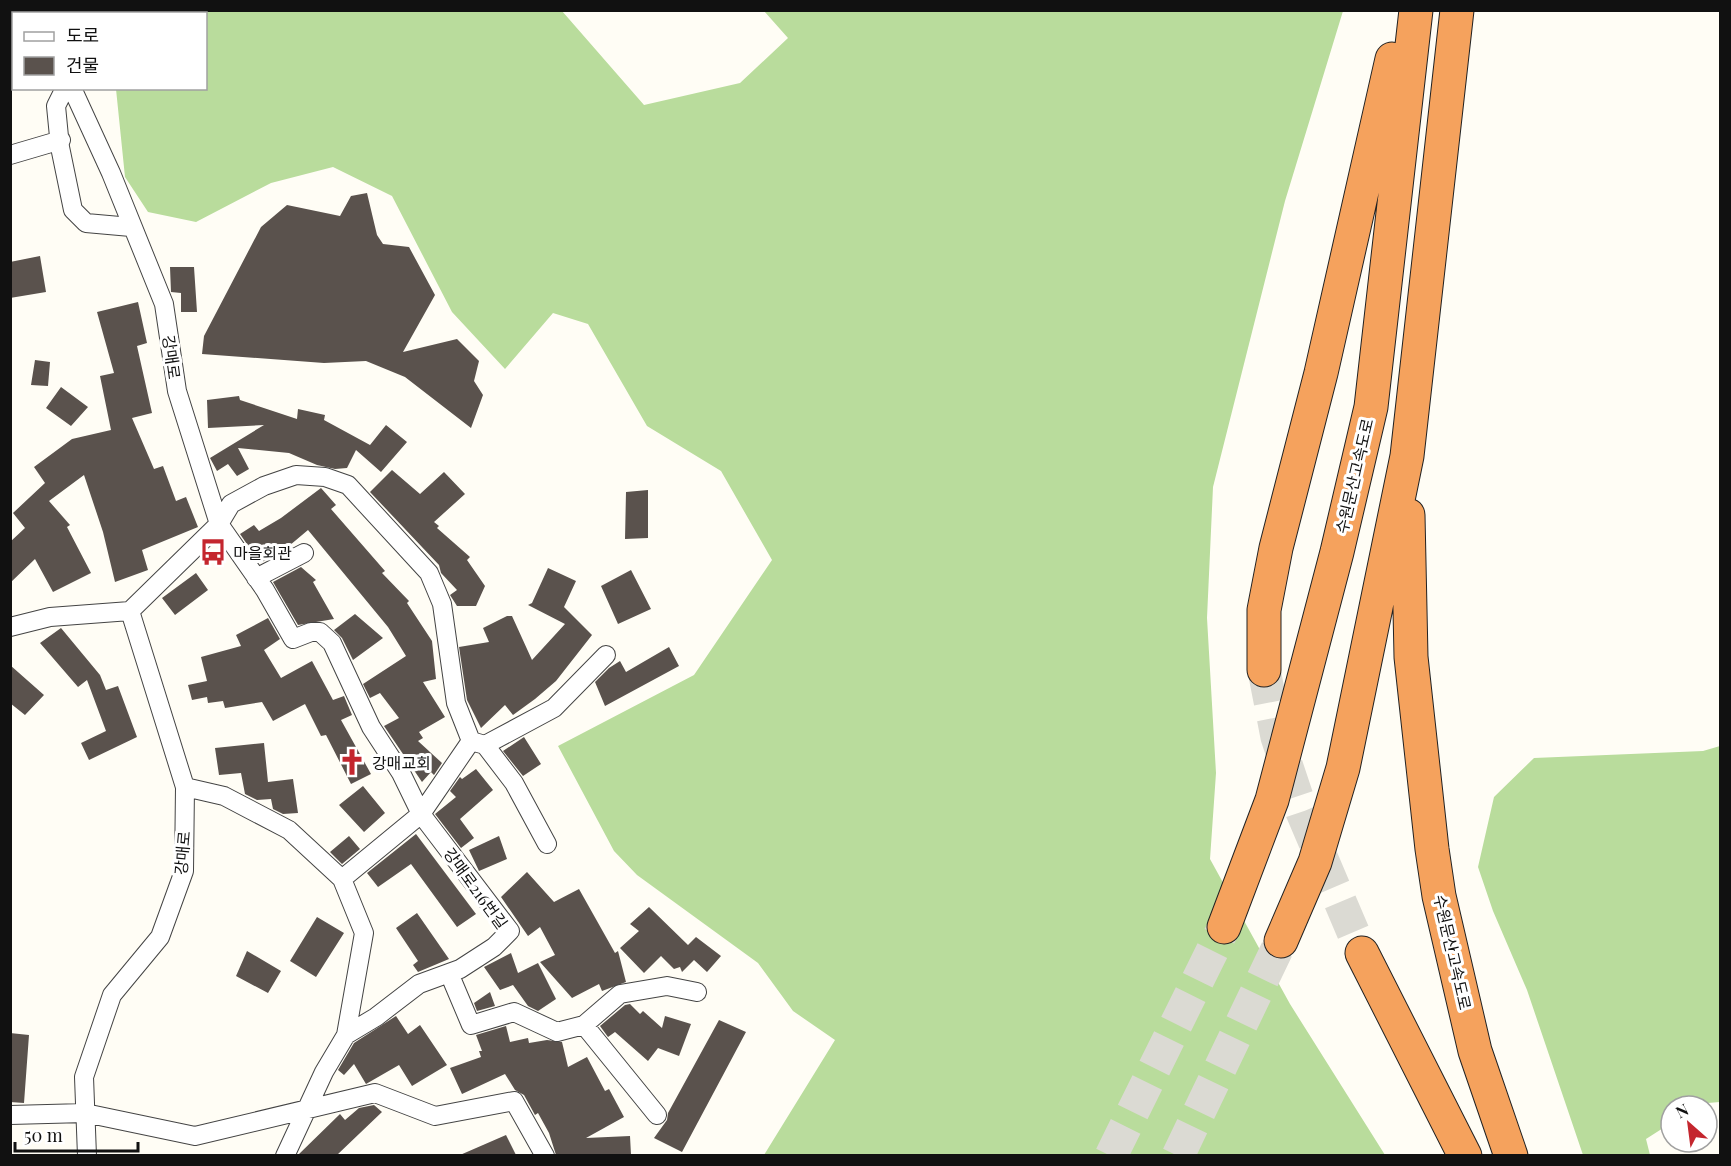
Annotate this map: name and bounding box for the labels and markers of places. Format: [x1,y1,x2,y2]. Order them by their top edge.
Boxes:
bus stop icon: 마을회관 [198,537,228,567]
place label: 마을회관 [233,542,292,563]
church icon: 강매교회 [337,747,367,777]
place label: 강매교회 [372,752,431,773]

